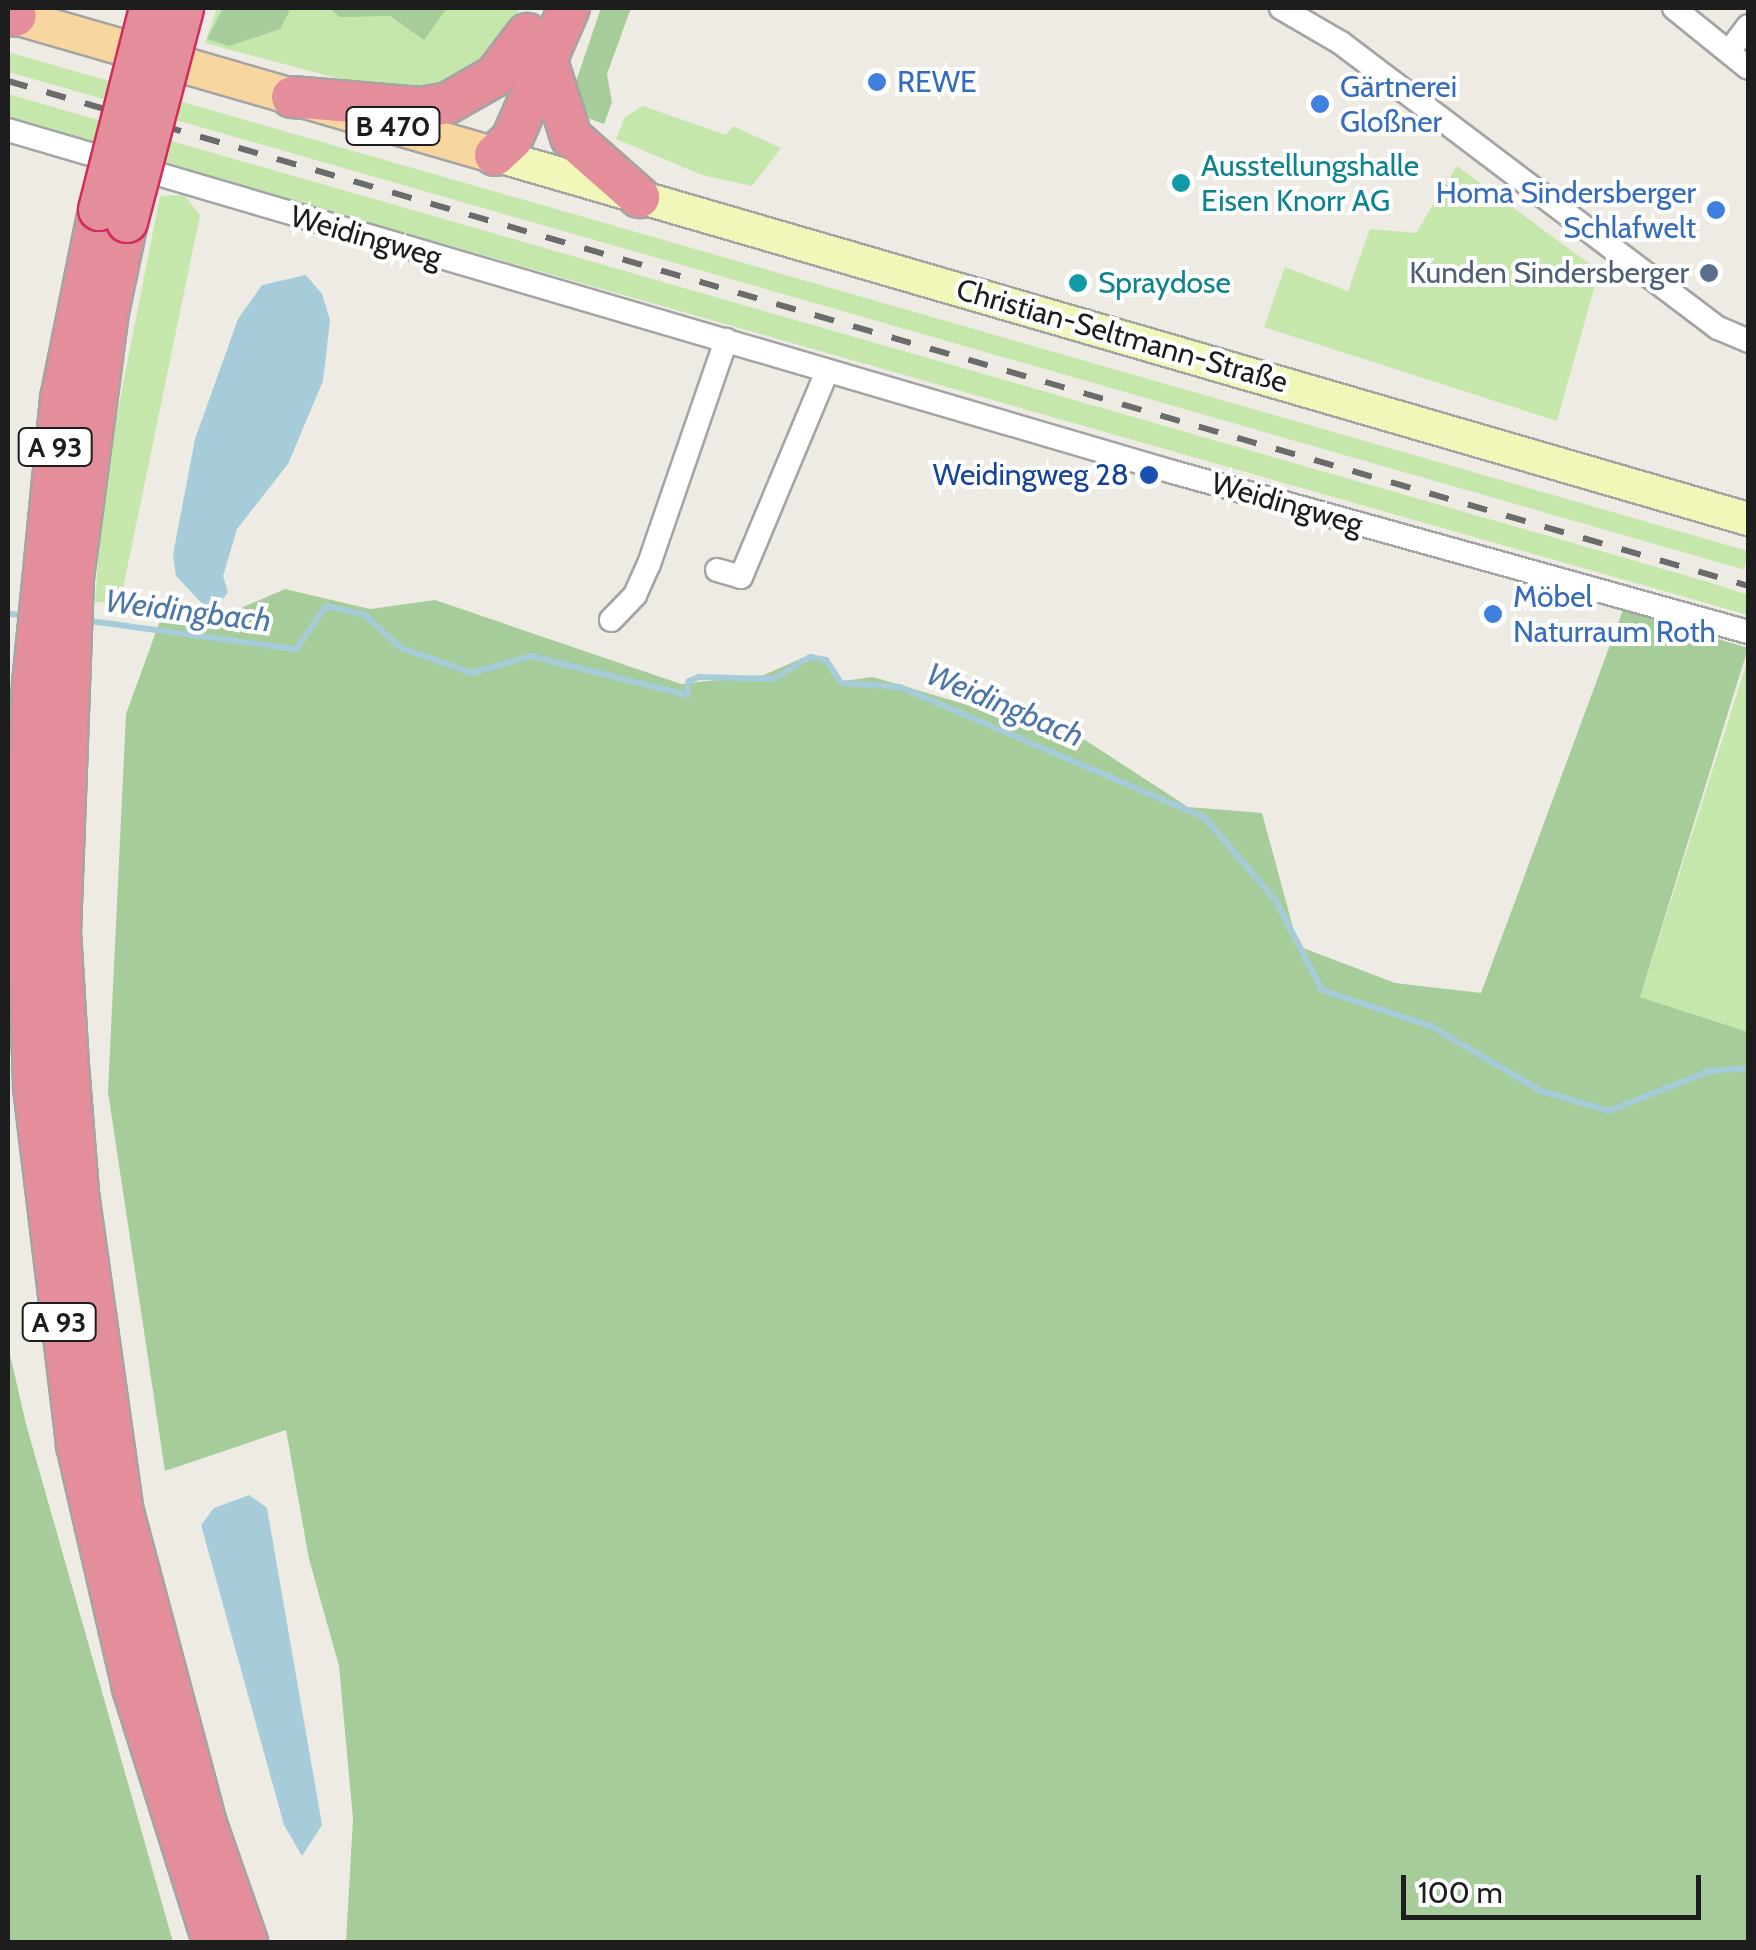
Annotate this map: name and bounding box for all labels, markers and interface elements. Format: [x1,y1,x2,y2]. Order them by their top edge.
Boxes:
place label: REWE [897,64,977,100]
place label: Gärtnerei Gloßner [1340,69,1457,140]
marker: REWE [866,71,888,93]
marker: Gärtnerei Gloßner [1309,93,1331,115]
road number: B 470 [343,103,443,149]
place label: Ausstellungshalle Eisen Knorr AG [1201,148,1419,218]
marker: Ausstellungshalle Eisen Knorr AG [1170,172,1192,194]
place label: Homa Sindersberger Schlafwelt [1436,175,1696,246]
street label: Weidingweg [286,198,446,276]
marker: Homa Sindersberger Schlafwelt [1705,199,1727,221]
place label: Kunden Sindersberger [1409,255,1689,291]
marker: Kunden Sindersberger [1698,262,1720,284]
place label: Spraydose [1098,265,1231,301]
street label: Christian-Seltmann-Straße [952,271,1292,401]
marker: Spraydose [1067,272,1089,294]
road number: A 93 [18,424,92,470]
place label: Weidingweg 28 [933,457,1129,493]
marker: Weidingweg 28 [1138,464,1160,486]
street label: Weidingweg [1207,465,1367,543]
place label: Möbel Naturraum Roth [1513,579,1716,650]
water label: Weidingbach [103,582,273,640]
marker: Möbel Naturraum Roth [1482,603,1504,625]
water label: Weidingbach [921,655,1089,755]
road number: A 93 [22,1299,96,1345]
scale bar [1406,1855,1706,1917]
text: 100 m [1418,1874,1503,1911]

